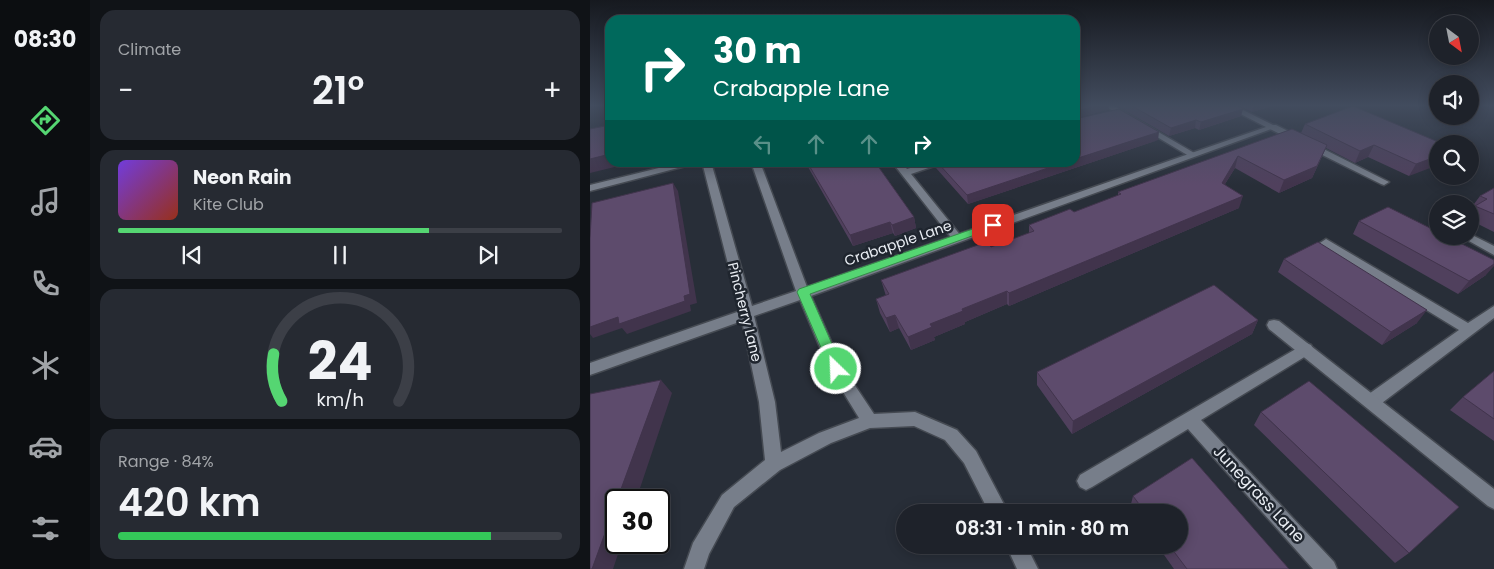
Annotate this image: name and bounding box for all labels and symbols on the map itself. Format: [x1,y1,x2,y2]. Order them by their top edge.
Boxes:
north arrow [1429,15,1479,65]
pin [972,204,1014,246]
street label: Crabapple Lane [842,215,955,271]
street label: Pincherry Lane [723,260,767,364]
position arrow [809,342,861,394]
street label: Junegrass Lane [1208,440,1310,548]
speed limit sign: 30 [605,489,670,554]

